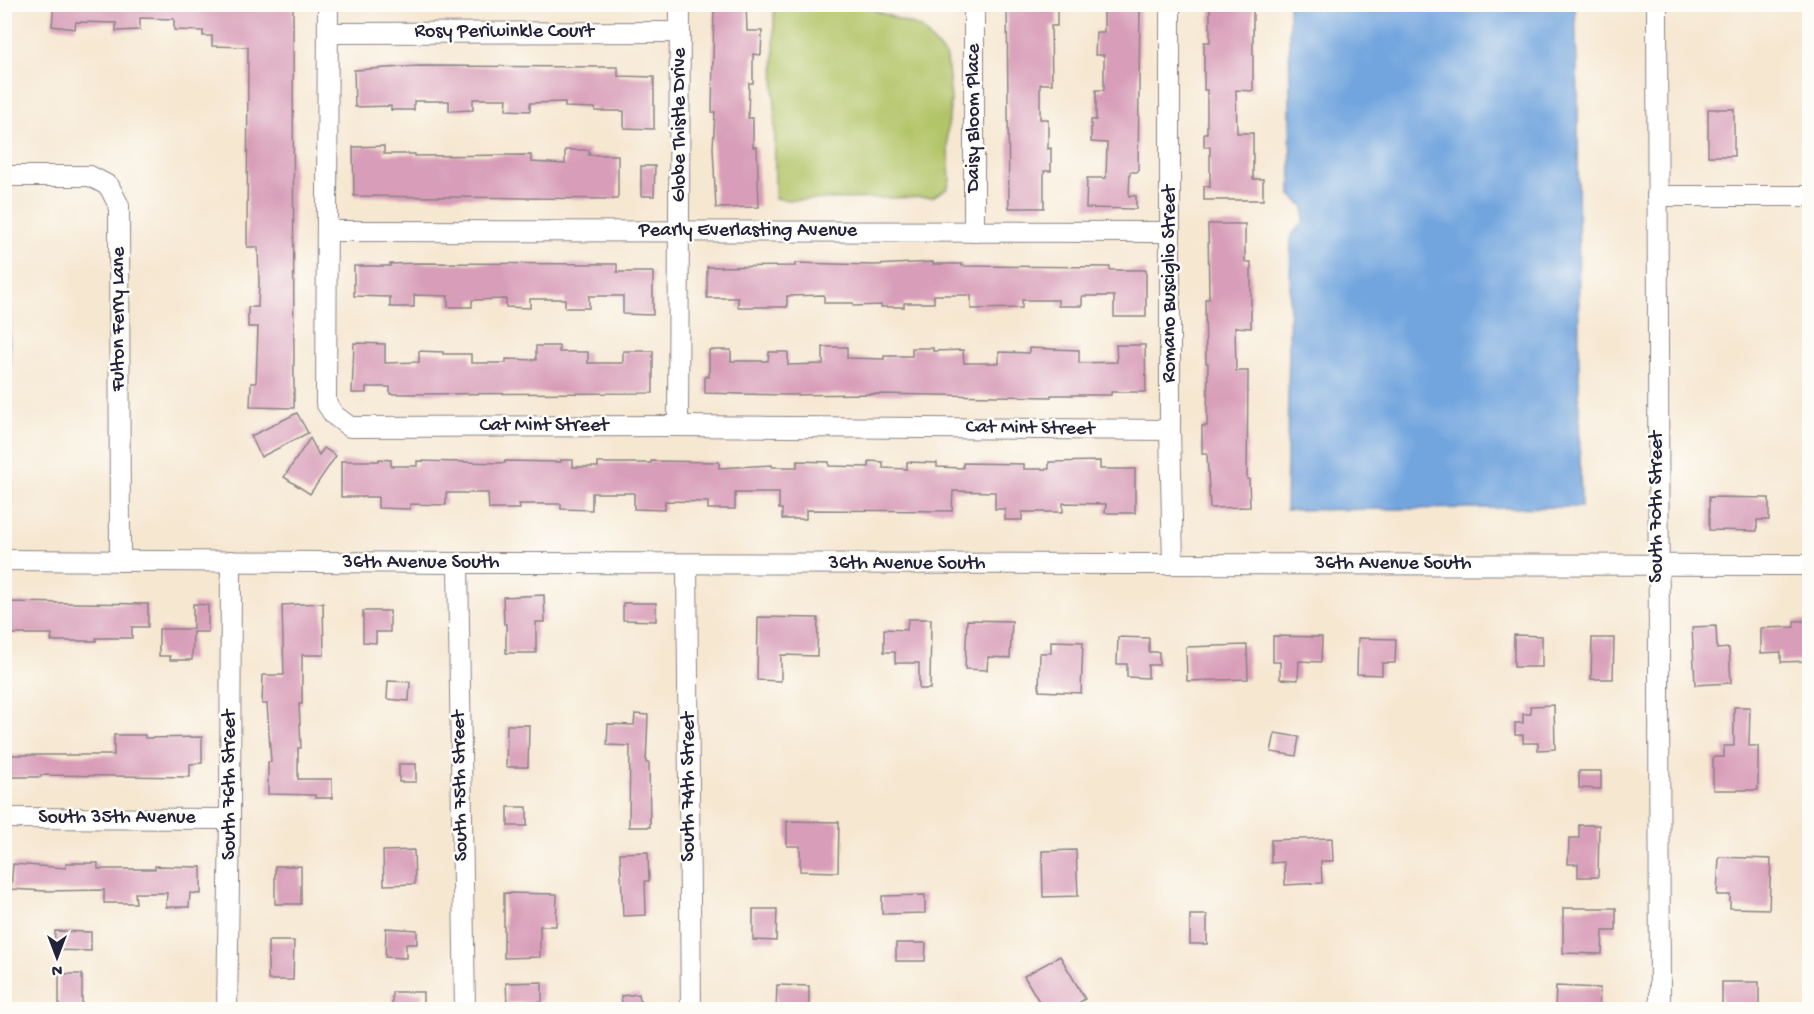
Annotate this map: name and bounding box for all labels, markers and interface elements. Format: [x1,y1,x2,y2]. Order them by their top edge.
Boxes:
street label: Rosy Periwinkle Court [414,21,595,44]
street label: Daisy Bloom Place [963,43,986,194]
street label: Globe Thistle Drive [669,47,692,202]
street label: Romano Busciglio Street [1159,183,1182,383]
street label: Pearly Everlasting Avenue [638,220,858,243]
street label: Fulton Ferry Lane [108,246,131,392]
street label: Cat Mint Street [480,415,610,438]
street label: Cat Mint Street [965,416,1096,442]
street label: South 70th Street [1646,429,1669,583]
street label: 36th Avenue South [342,552,500,575]
street label: 36th Avenue South [828,553,986,576]
street label: 36th Avenue South [1314,553,1472,576]
street label: South 76th Street [219,708,242,860]
street label: South 75th Street [448,709,474,861]
street label: South 74th Street [678,710,701,862]
street label: South 35th Avenue [38,807,196,830]
north arrow [27,927,87,987]
text: N [51,959,62,978]

